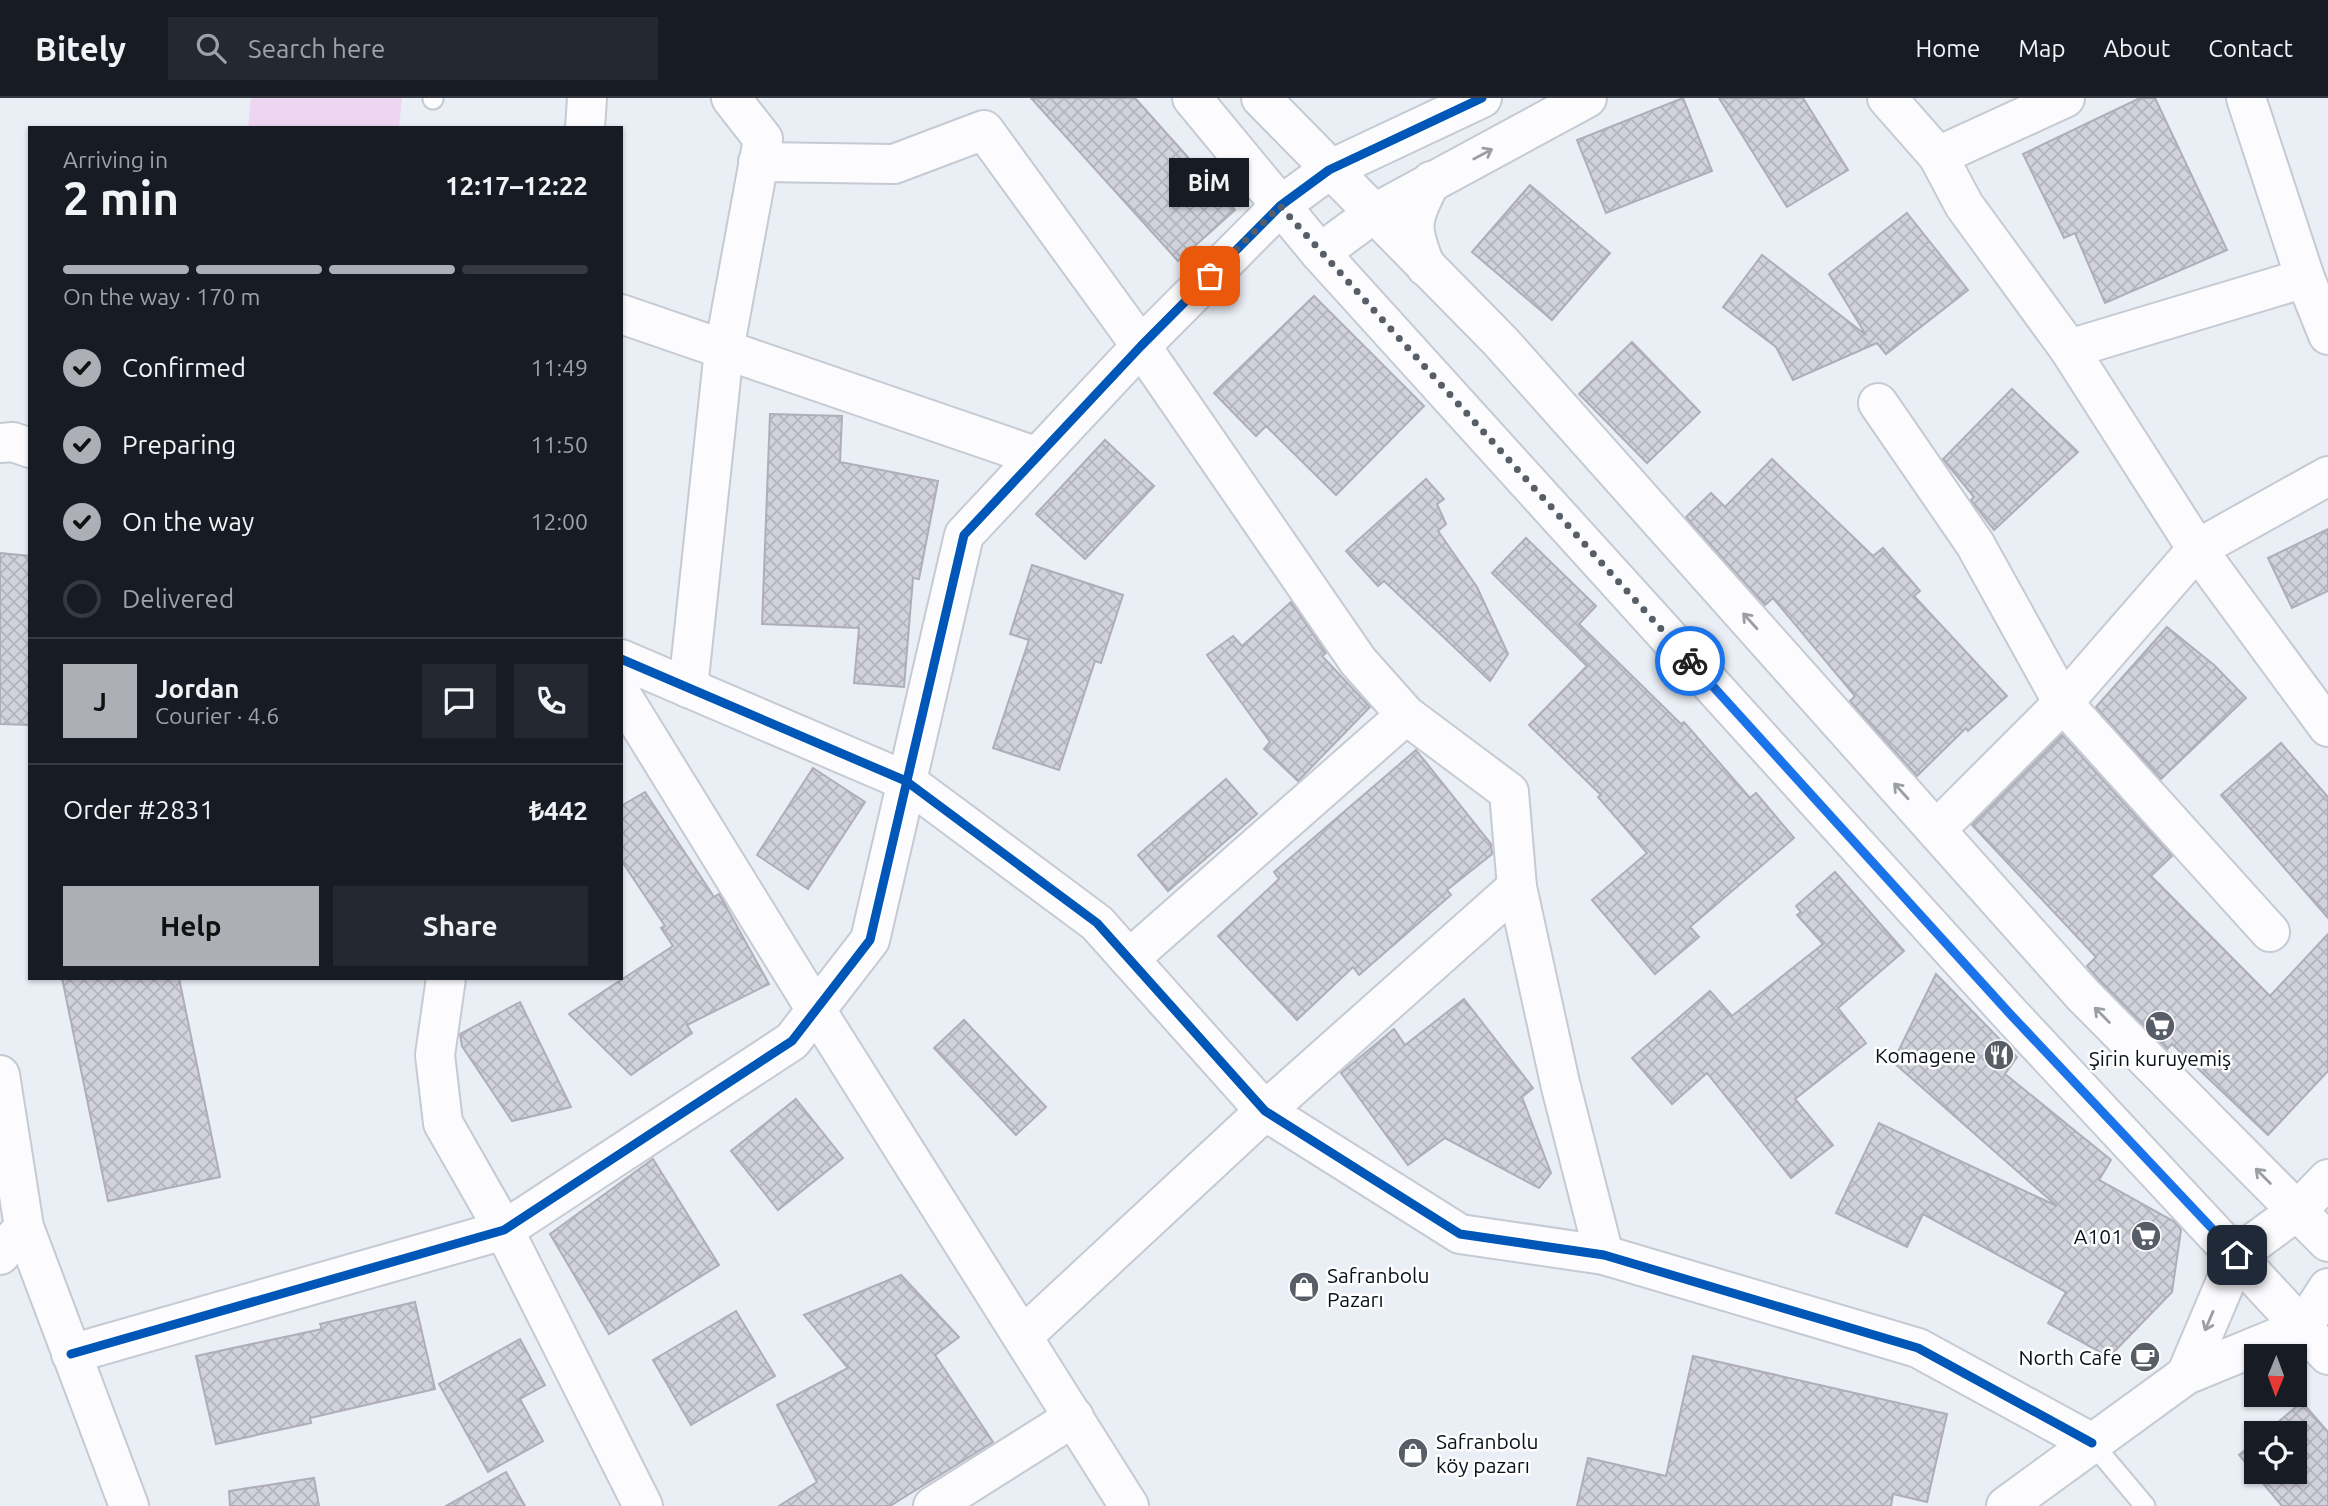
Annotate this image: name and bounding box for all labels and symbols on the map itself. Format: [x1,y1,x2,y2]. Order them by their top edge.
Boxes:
one-way arrow [1472,146,1493,160]
callout: BİM [1170,157,1250,206]
pin [1180,246,1240,306]
one-way arrow [1742,612,1758,630]
courier [1655,626,1725,696]
one-way arrow [1893,782,1909,800]
one-way arrow [2094,1007,2111,1024]
supermarket icon: Şirin kuruyemiş [2143,1009,2177,1043]
restaurant icon: Komagene [1982,1038,2016,1072]
place label: Komagene [1875,1043,1976,1067]
place label: Şirin kuruyemiş [2089,1046,2231,1070]
one-way arrow [2254,1168,2271,1185]
supermarket icon: A101 [2129,1219,2163,1253]
place label: A101 [2074,1224,2123,1248]
pin [2207,1225,2267,1285]
place label: Safranbolu Pazarı [1327,1263,1430,1311]
shop icon: Safranbolu Pazarı [1287,1270,1321,1304]
one-way arrow [2202,1310,2215,1331]
cafe icon: North Cafe [2128,1340,2162,1374]
north arrow [2244,1344,2306,1407]
place label: North Cafe [2018,1345,2122,1369]
place label: Safranbolu köy pazarı [1436,1429,1539,1477]
shop icon: Safranbolu köy pazarı [1396,1436,1430,1470]

